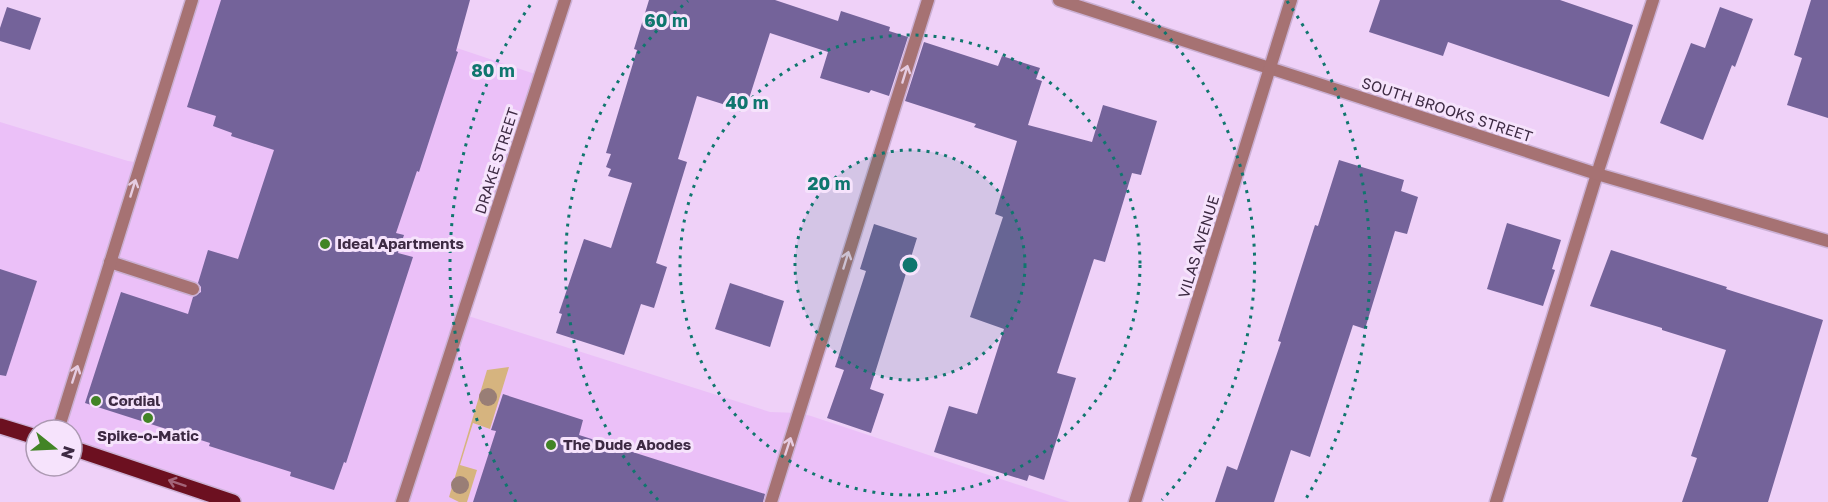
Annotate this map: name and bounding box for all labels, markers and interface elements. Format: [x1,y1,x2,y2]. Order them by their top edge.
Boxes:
text: 60 m [644,9,688,31]
text: 80 m [471,59,515,81]
one-way arrow [900,65,911,84]
street label: SOUTH BROOKS STREET [1360,73,1535,145]
text: 40 m [725,91,769,113]
street label: DRAKE STREET [470,105,522,216]
text: 20 m [808,172,850,194]
one-way arrow [128,179,139,198]
street label: VILAS AVENUE [1174,193,1222,300]
place label: Ideal Apartments [337,234,464,252]
marker: Ideal Apartments [318,237,332,251]
one-way arrow [841,251,852,270]
centre of rings [900,255,920,275]
one-way arrow [70,365,81,384]
place label: Cordial [108,391,160,409]
marker: Cordial [89,394,103,408]
marker: Spike-o-Matic [141,411,155,425]
north arrow [24,418,84,478]
place label: Spike-o-Matic [97,426,199,444]
place label: The Dude Abodes [563,435,691,453]
one-way arrow [783,437,794,456]
marker: The Dude Abodes [544,438,558,452]
text: N [57,444,80,462]
one-way arrow [168,477,187,488]

